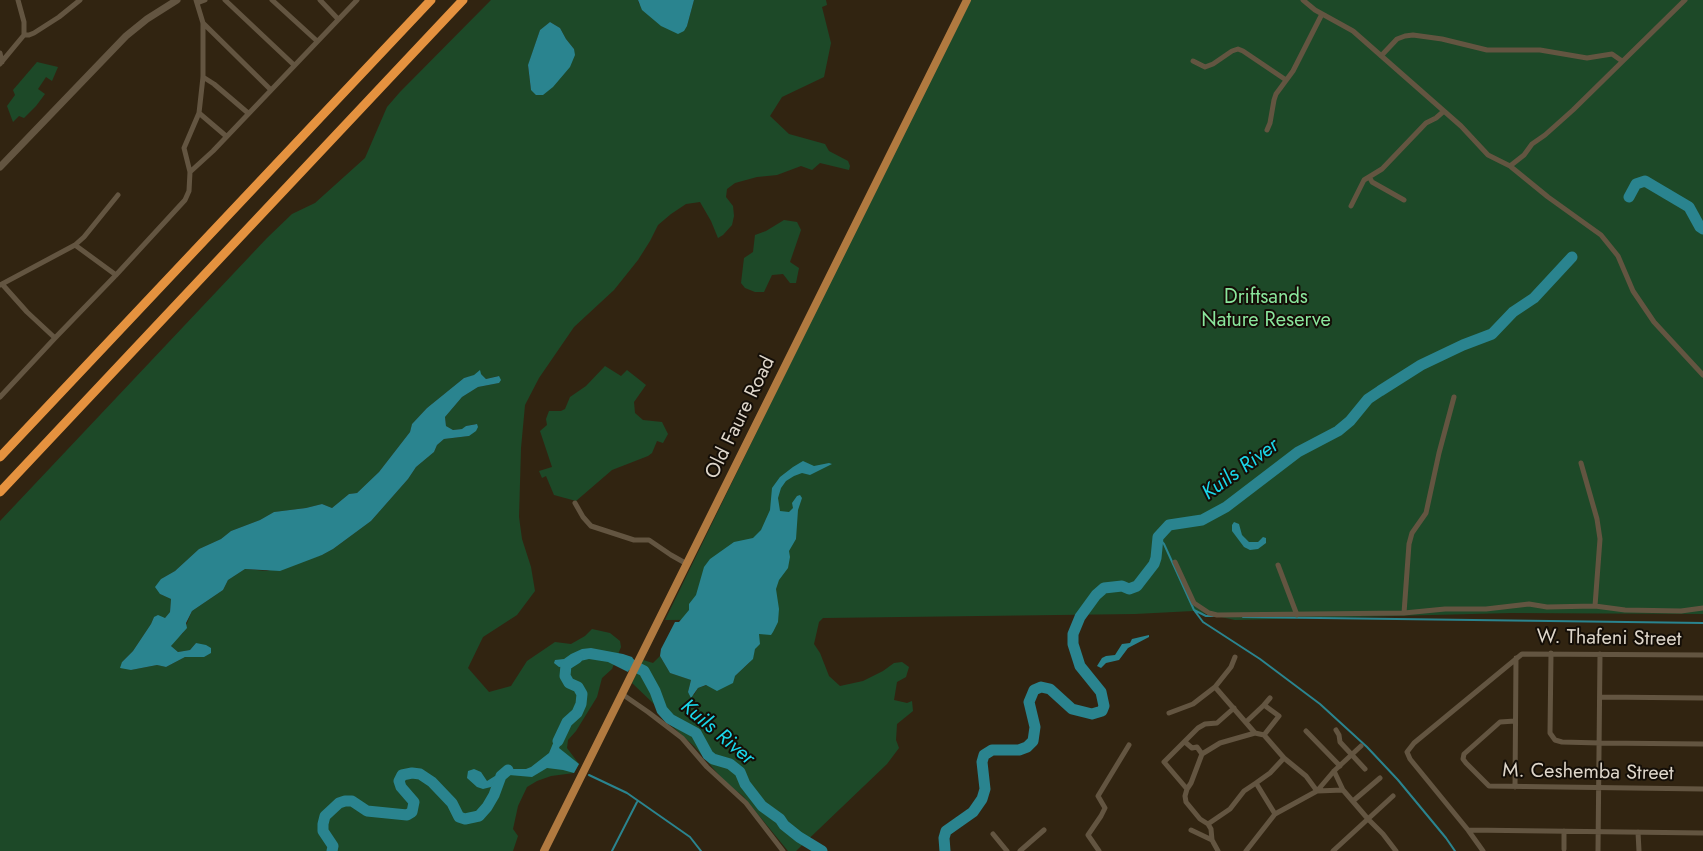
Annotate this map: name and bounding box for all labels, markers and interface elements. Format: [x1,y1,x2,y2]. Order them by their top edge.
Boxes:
park label: Driftsands Nature Reserve [1201,286,1331,333]
street label: Old Faure Road [701,353,781,483]
water label: Kuils River [1198,434,1284,506]
street label: W. Thafeni Street [1536,626,1682,652]
water label: Kuils River [675,695,759,771]
street label: M. Ceshemba Street [1502,760,1674,786]

